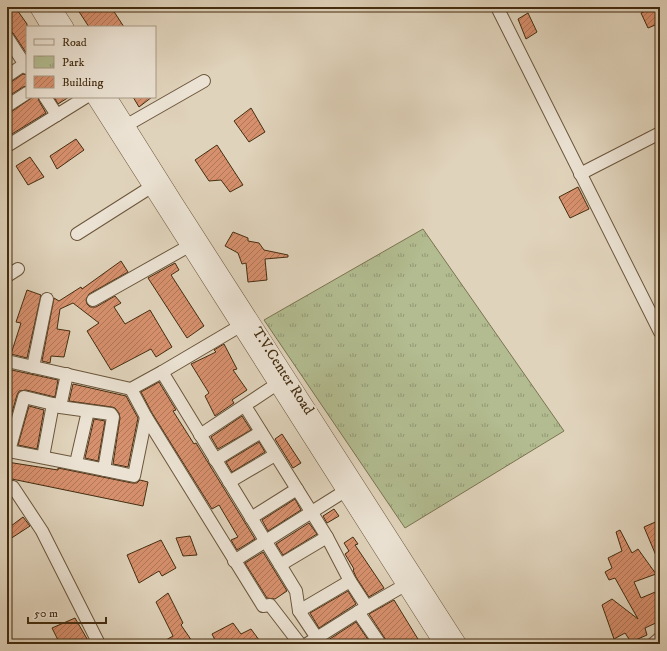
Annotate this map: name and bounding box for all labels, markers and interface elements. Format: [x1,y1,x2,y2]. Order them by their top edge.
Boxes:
legend [26,26,156,98]
text: Road [62,35,87,50]
text: Park [62,55,84,70]
text: Building [62,75,103,90]
street label: T.V.Center Road [248,324,319,419]
scale bar [28,599,106,625]
text: 50 m [34,606,58,621]

